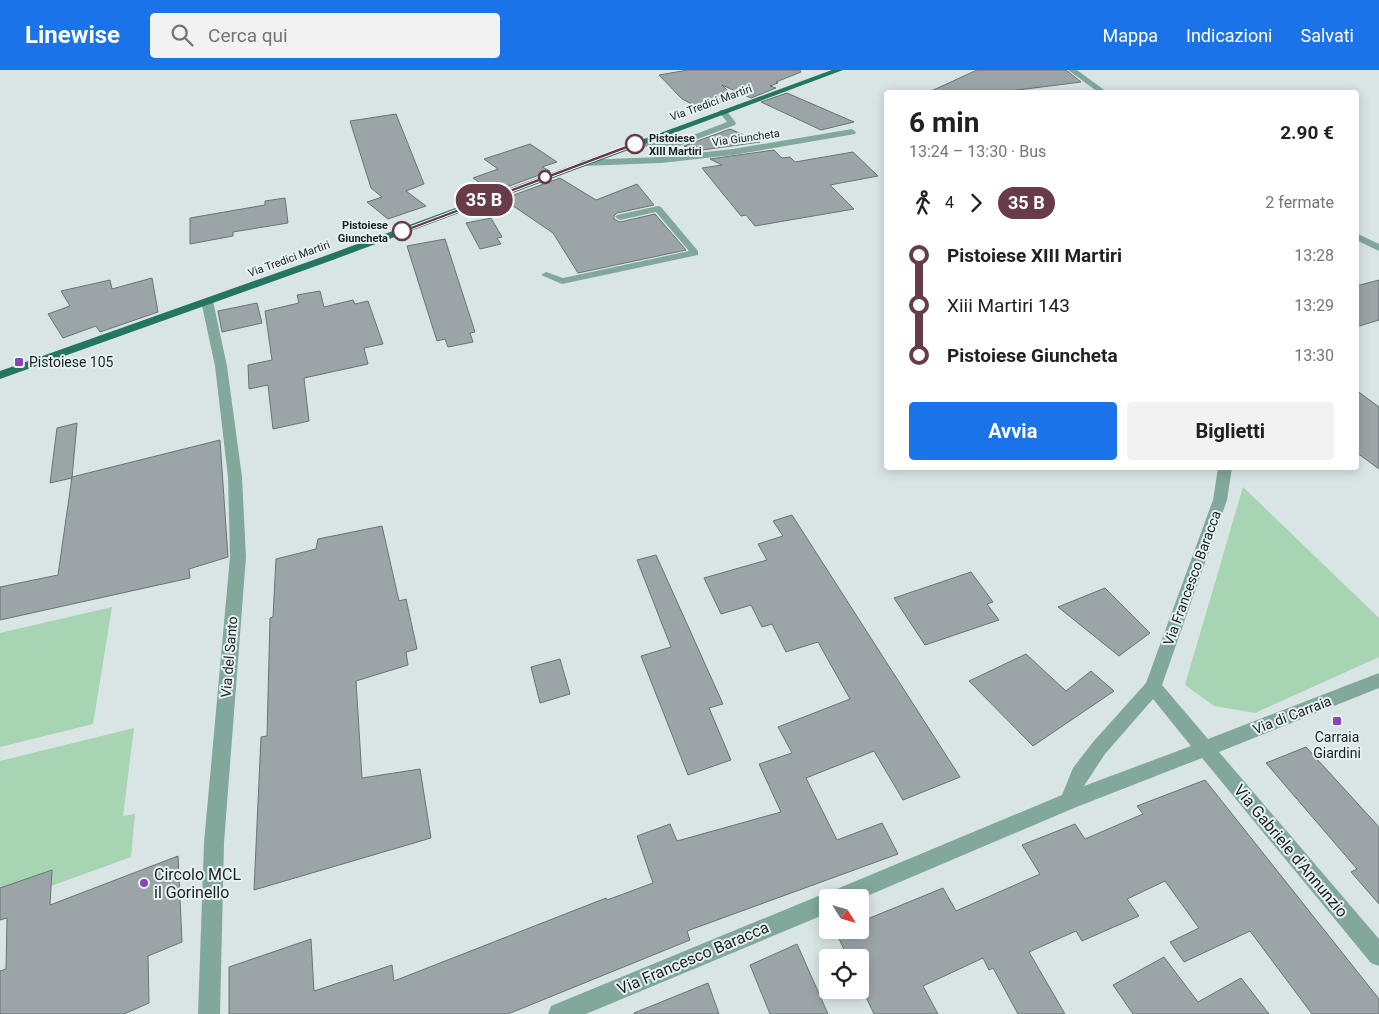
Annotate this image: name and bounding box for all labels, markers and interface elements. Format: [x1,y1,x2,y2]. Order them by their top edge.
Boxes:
search box [150,13,500,58]
text: Linewise [25,21,120,49]
icon: search [168,21,196,49]
text: Cerca qui [208,24,288,47]
text: Mappa [1103,25,1158,46]
text: Indicazioni [1186,25,1273,46]
text: Salvati [1301,25,1354,46]
street label: Via Tredici Martiri [668,82,754,124]
text: 6 min [909,106,979,139]
text: 2.90 € [1280,121,1334,144]
street label: Via Giuncheta [711,127,781,149]
place label: Pistoiese XIII Martiri [649,132,702,158]
marker: Pistoiese XIII Martiri [625,134,645,154]
text: 13:24 – 13:30 · Bus [909,142,1046,161]
unlabelled marker [538,170,552,184]
line badge: 35 B [449,184,519,216]
text: 35 B [466,189,502,210]
icon: walk [909,189,937,217]
icon: forward [962,189,990,217]
text: 35 B [1008,192,1045,213]
text: 4 [945,193,954,212]
text: 2 fermate [1265,193,1334,212]
place label: Pistoiese Giuncheta [338,219,388,245]
marker: Pistoiese Giuncheta [392,221,412,241]
street label: Via Tredici Martiri [246,238,332,280]
text: Pistoiese XIII Martiri [947,244,1122,267]
text: 13:28 [1294,246,1334,265]
text: Xiii Martiri 143 [947,294,1070,317]
text: 13:29 [1294,296,1334,315]
text: Pistoiese Giuncheta [947,344,1118,367]
text: 13:30 [1294,346,1334,365]
place label: Pistoiese 105 [29,354,114,370]
marker: Pistoiese 105 [13,356,25,368]
button: Avvia [909,402,1117,460]
button: Biglietti [1127,402,1334,460]
street label: Via Francesco Baracca [1160,508,1224,648]
street label: Via del Santo [217,616,241,698]
street label: Via di Carraia [1250,693,1334,737]
marker: Carraia Giardini [1331,715,1343,727]
place label: Carraia Giardini [1313,729,1361,761]
street label: Via Gabriele d'Annunzio [1230,781,1352,921]
place label: Circolo MCL il Gorinello [154,865,241,902]
marker: Circolo MCL il Gorinello [138,877,150,889]
north arrow [819,889,869,939]
map controls [819,889,869,999]
street label: Via Francesco Baracca [614,917,772,999]
button: locate [819,949,869,999]

